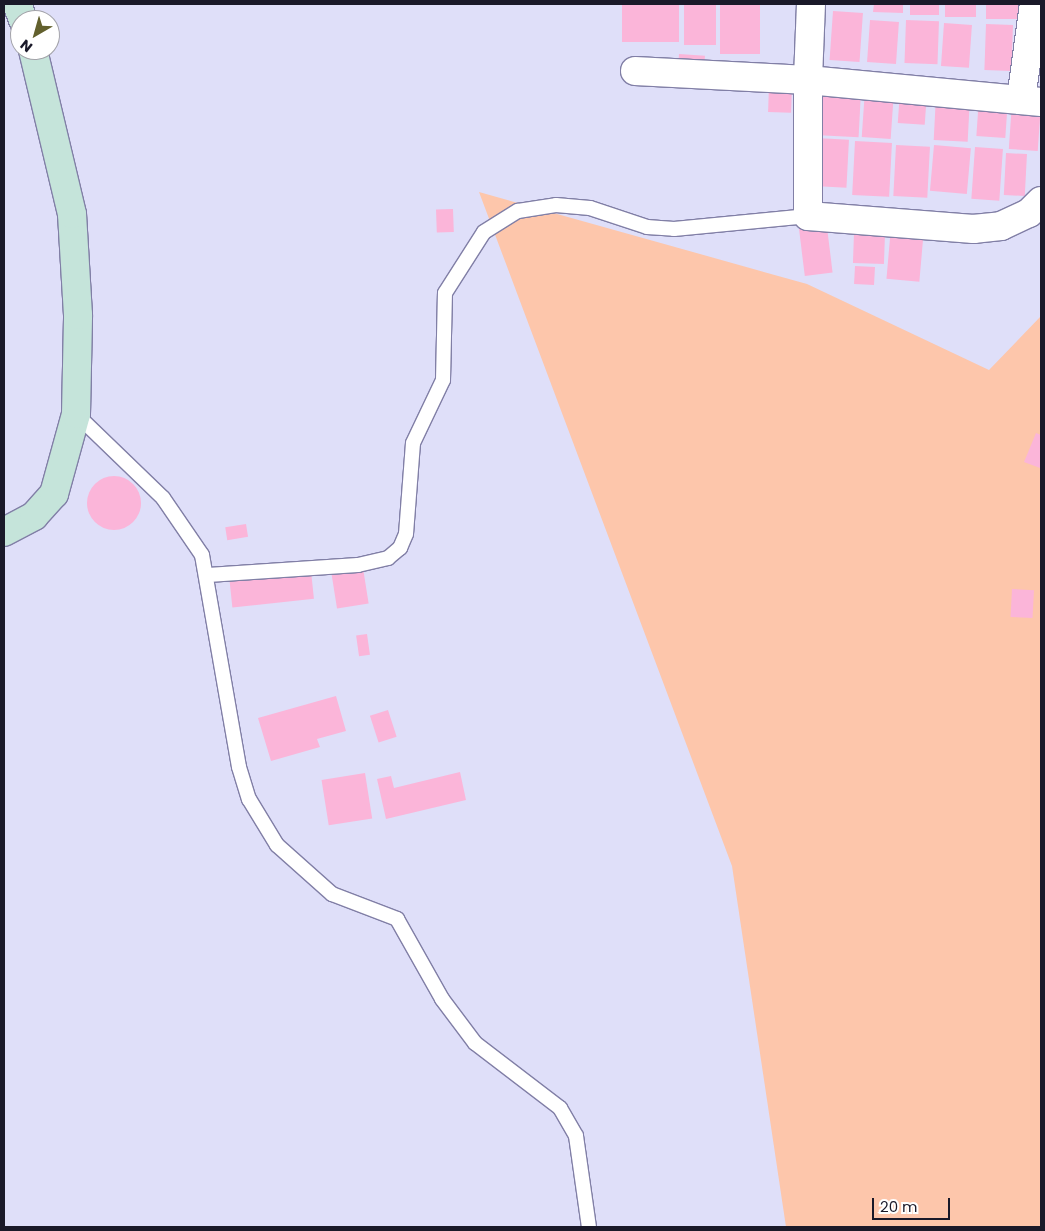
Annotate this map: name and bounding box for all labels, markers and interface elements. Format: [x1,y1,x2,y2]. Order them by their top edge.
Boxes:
north arrow [10,10,60,60]
text: N [16,35,37,57]
scale bar [875,1188,952,1220]
text: 20 m [880,1196,918,1217]

